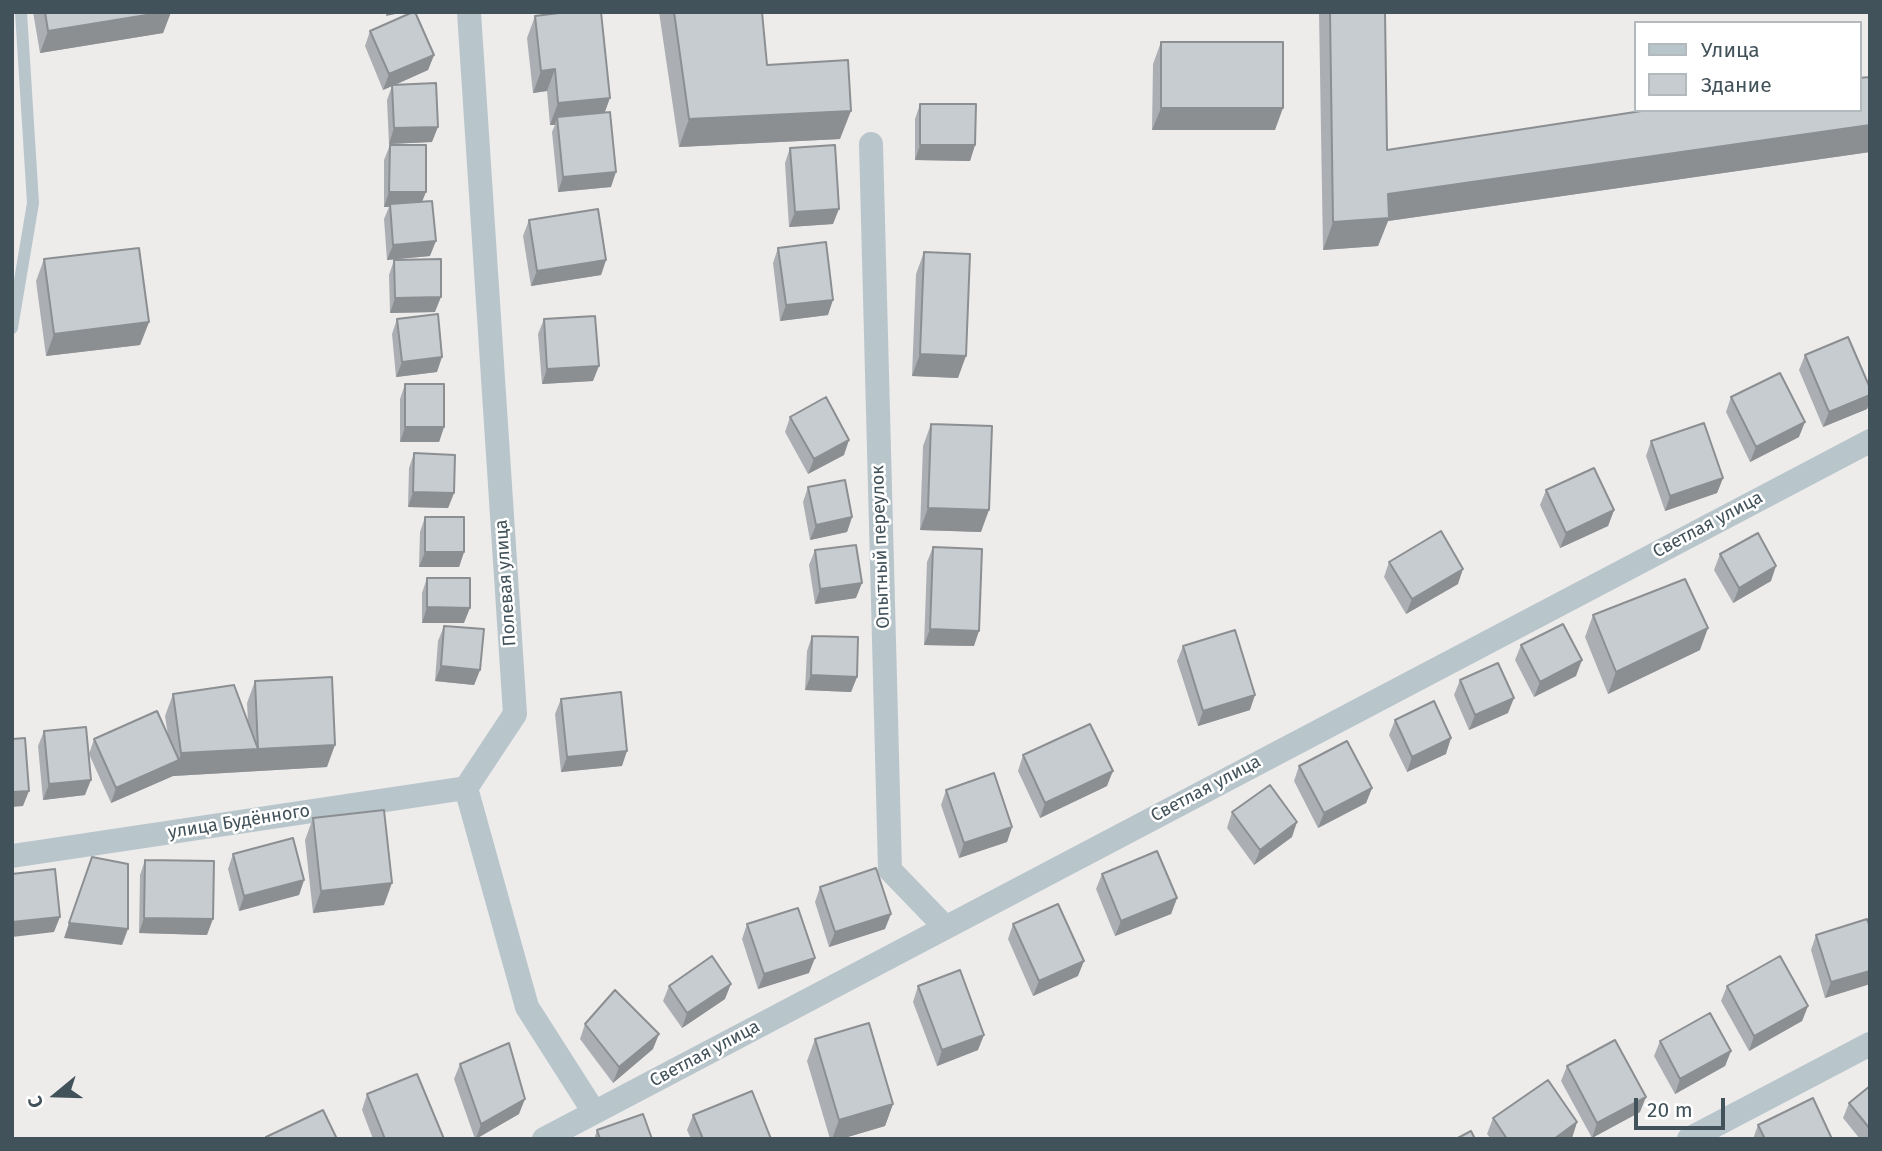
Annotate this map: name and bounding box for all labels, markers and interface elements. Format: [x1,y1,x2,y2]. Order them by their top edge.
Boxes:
legend [1633,21,1861,112]
text: Улица [1701,37,1760,63]
text: Здание [1701,72,1772,98]
street label: Опытный переулок [867,465,895,629]
street label: Светлая улица [1649,487,1767,563]
street label: Полевая улица [491,519,521,647]
street label: Светлая улица [1147,751,1265,827]
street label: улица Будённого [166,800,312,844]
street label: Светлая улица [646,1016,764,1092]
north arrow [21,1060,91,1130]
scale bar [1637,1084,1728,1128]
text: С [23,1093,48,1111]
text: 20 m [1647,1097,1693,1123]

